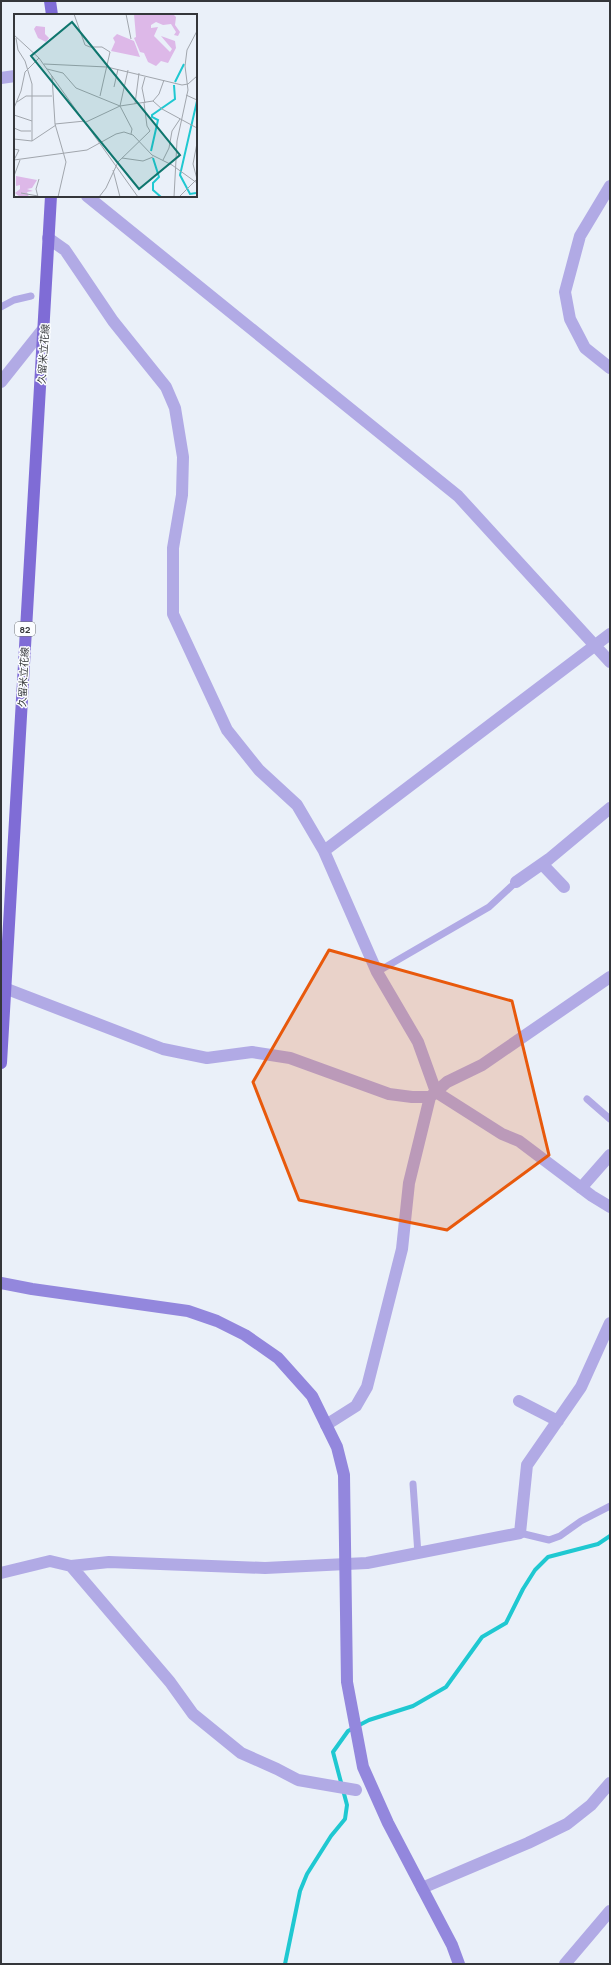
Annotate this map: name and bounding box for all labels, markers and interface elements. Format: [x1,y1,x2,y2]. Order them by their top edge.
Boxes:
inset map [14,14,197,197]
street label: 久留米立花線 [34,324,52,384]
road number: 82 [15,622,35,636]
street label: 久留米立花線 [14,647,32,707]

